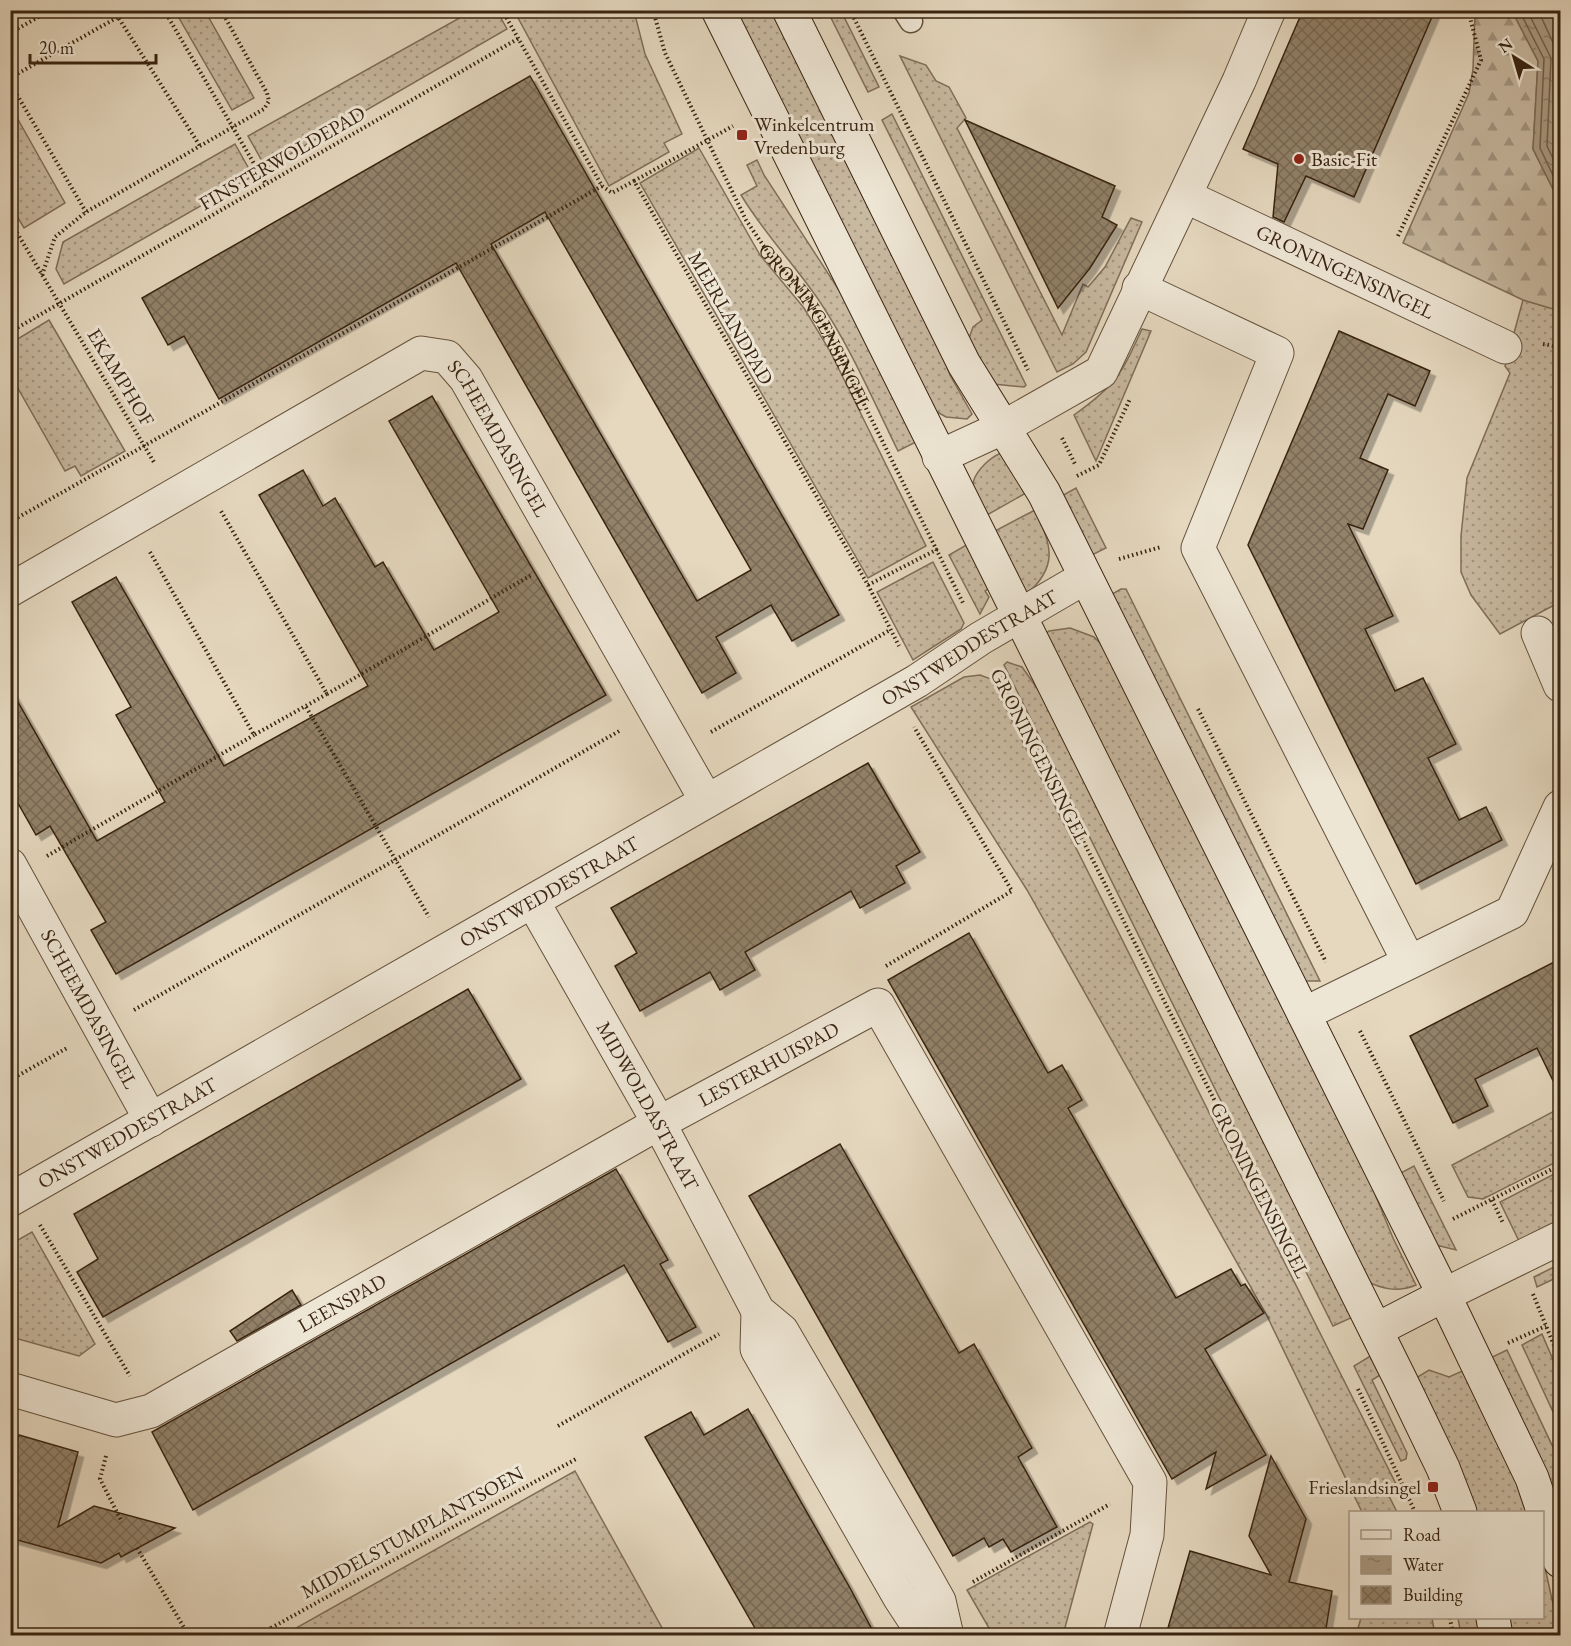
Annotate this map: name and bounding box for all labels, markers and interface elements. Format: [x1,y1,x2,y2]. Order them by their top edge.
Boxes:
scale bar [30,27,156,65]
north arrow [1484,27,1544,87]
text: N [1494,33,1517,58]
text: 20 m [39,36,74,59]
street label: FINSTERWOLDEPAD [194,100,370,216]
place label: Winkelcentrum Vredenburg [754,111,875,160]
marker: Winkelcentrum Vredenburg [735,128,749,142]
place label: Basic-Fit [1311,146,1378,172]
marker: Basic-Fit [1292,152,1306,166]
street label: GRONINGENSINGEL [1252,218,1439,325]
street label: GRONINGENSINGEL [752,238,878,414]
street label: MEERLANDPAD [682,247,780,389]
street label: EKAMPHOF [82,323,160,431]
street label: SCHEEMDASINGEL [442,354,555,521]
street label: ONSTWEDDESTRAAT [876,583,1063,712]
street label: GRONINGENSINGEL [984,664,1096,849]
street label: ONSTWEDDESTRAAT [455,830,644,953]
street label: SCHEEMDASINGEL [35,924,144,1093]
street label: LESTERHUISPAD [694,1015,844,1113]
street label: MIDWOLDASTRAAT [591,1017,705,1195]
street label: ONSTWEDDESTRAAT [33,1071,222,1195]
street label: GRONINGENSINGEL [1204,1098,1316,1283]
street label: LEENSPAD [293,1267,391,1338]
street label: MIDDELSTUMPLANTSOEN [296,1460,528,1604]
place label: Frieslandsingel [1308,1474,1421,1500]
marker: Frieslandsingel [1426,1480,1440,1494]
legend [1349,1511,1544,1619]
text: Road [1403,1523,1442,1546]
text: Water [1403,1553,1444,1576]
text: Building [1403,1583,1463,1606]

